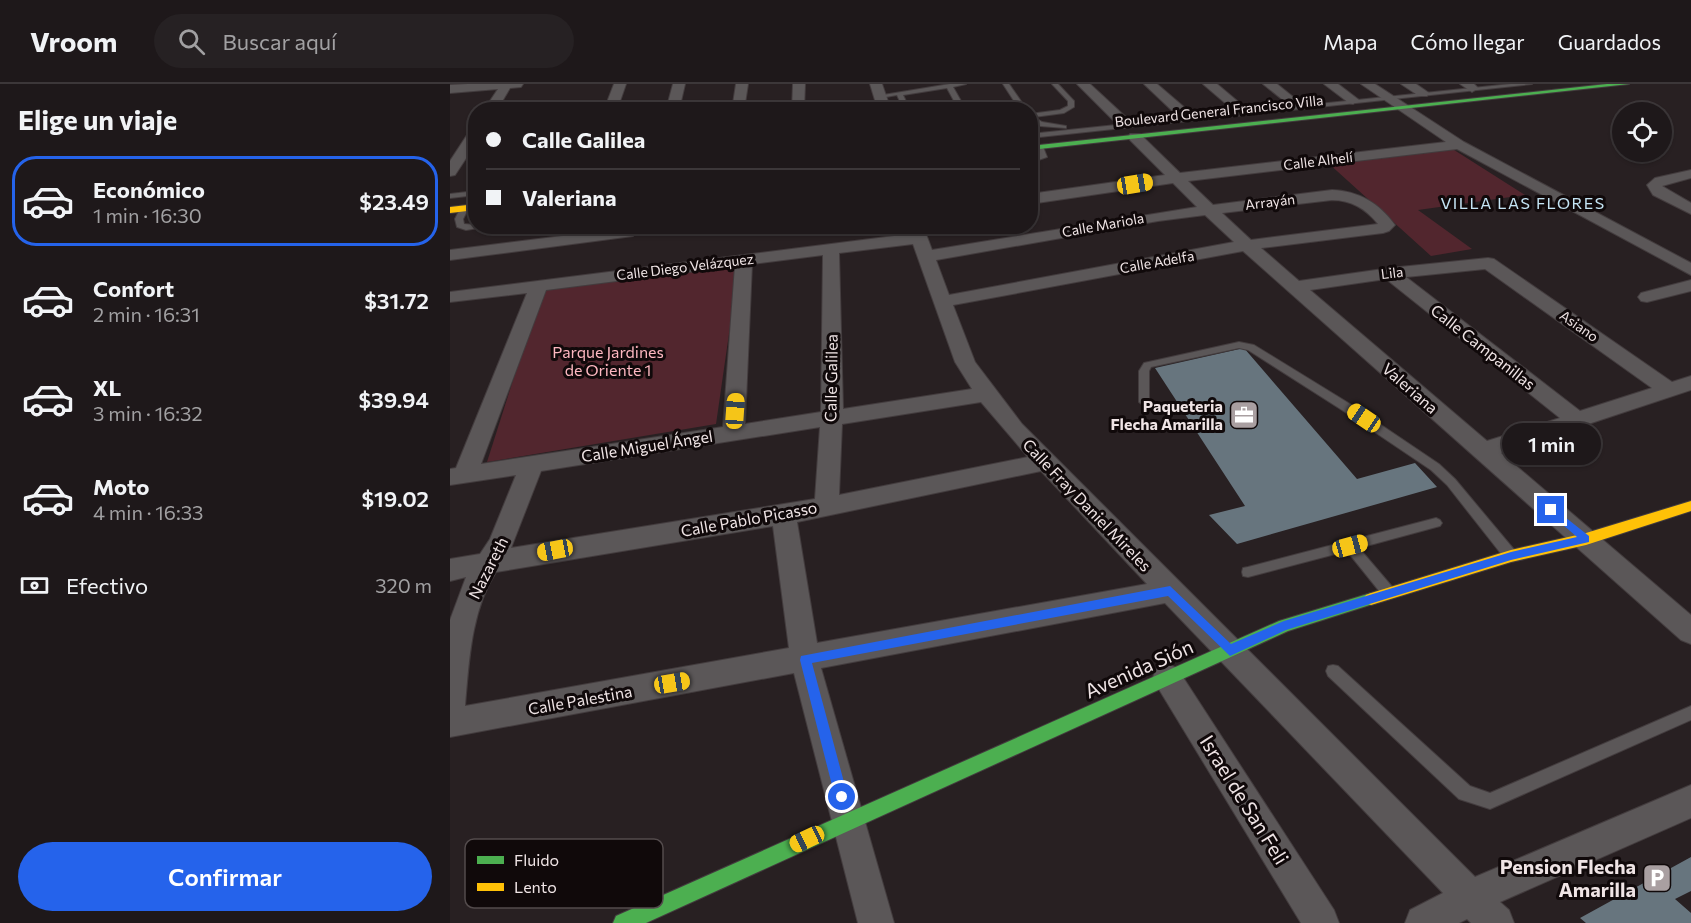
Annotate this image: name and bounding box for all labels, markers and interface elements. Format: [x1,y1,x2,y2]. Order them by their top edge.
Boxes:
search box [154,14,574,68]
text: Vroom [30,24,118,58]
icon: search [175,25,208,58]
text: Buscar aquí [223,28,337,55]
text: Mapa [1323,29,1378,54]
text: Cómo llegar [1411,29,1525,54]
text: Guardados [1558,29,1661,54]
street label: Boulevard General Francisco Villa [1114,91,1324,130]
map controls [1612,102,1672,162]
button: locate [1612,102,1672,162]
text: Elige un viaje [18,103,177,136]
text: Calle Galilea [522,126,645,153]
street label: Calle Alhelí [1282,148,1354,173]
car [1116,172,1154,196]
icon: car [21,174,75,228]
text: Económico [93,176,205,203]
text: Valeriana [522,184,617,211]
text: $23.49 [359,188,429,215]
street label: Arrayán [1244,190,1296,213]
district label: VILLA LAS FLORES [1440,193,1606,212]
text: 1 min · 16:30 [93,203,202,227]
street label: Calle Mariola [1061,209,1145,240]
street label: Calle Adelfa [1118,247,1195,276]
street label: Calle Diego Velázquez [615,250,755,283]
street label: Lila [1380,263,1404,282]
icon: car [21,273,75,327]
text: Confort [93,275,174,302]
text: $31.72 [364,287,429,314]
street label: Calle Campanillas [1427,300,1539,393]
text: 2 min · 16:31 [93,302,200,326]
street label: Asiano [1557,306,1602,345]
street label: Calle Galilea [820,334,841,422]
park label: Parque Jardines de Oriente 1 [552,342,664,379]
street label: Valeriana [1379,358,1442,417]
icon: car [21,372,75,426]
text: XL [93,374,121,401]
text: $39.94 [358,386,429,413]
car [725,392,745,430]
place label: Paqueteria Flecha Amarilla [1110,396,1223,433]
office icon: Paqueteria Flecha Amarilla [1228,399,1260,431]
car [1344,400,1384,436]
text: 3 min · 16:32 [93,401,203,425]
callout: 1 min [1502,423,1600,465]
street label: Calle Miguel Ángel [580,426,714,465]
text: 1 min [1528,432,1575,456]
street label: Calle Fray Daniel Mireles [1019,435,1155,575]
icon: car [21,471,75,525]
text: Moto [93,473,149,500]
text: $19.02 [361,485,429,512]
route end [1537,496,1564,523]
street label: Calle Pablo Picasso [679,497,819,540]
text: 4 min · 16:33 [93,500,203,524]
car [1330,533,1370,559]
street label: Nazareth [464,534,511,602]
car [536,538,574,562]
icon: cash [18,569,51,602]
text: Efectivo [66,572,148,599]
text: 320 m [375,573,432,597]
street label: Avenida Sión [1081,633,1197,703]
car [653,671,691,695]
street label: Calle Palestina [526,681,633,718]
street label: Israel de San Feli [1196,731,1294,868]
route start [828,783,855,810]
car [787,823,827,855]
legend [465,839,663,908]
button: Confirmar [18,842,432,911]
text: Fluido [514,850,559,869]
place label: Pension Flecha Amarilla [1500,854,1636,901]
parking icon: Pension Flecha Amarilla [1641,862,1673,894]
text: Lento [514,877,557,896]

